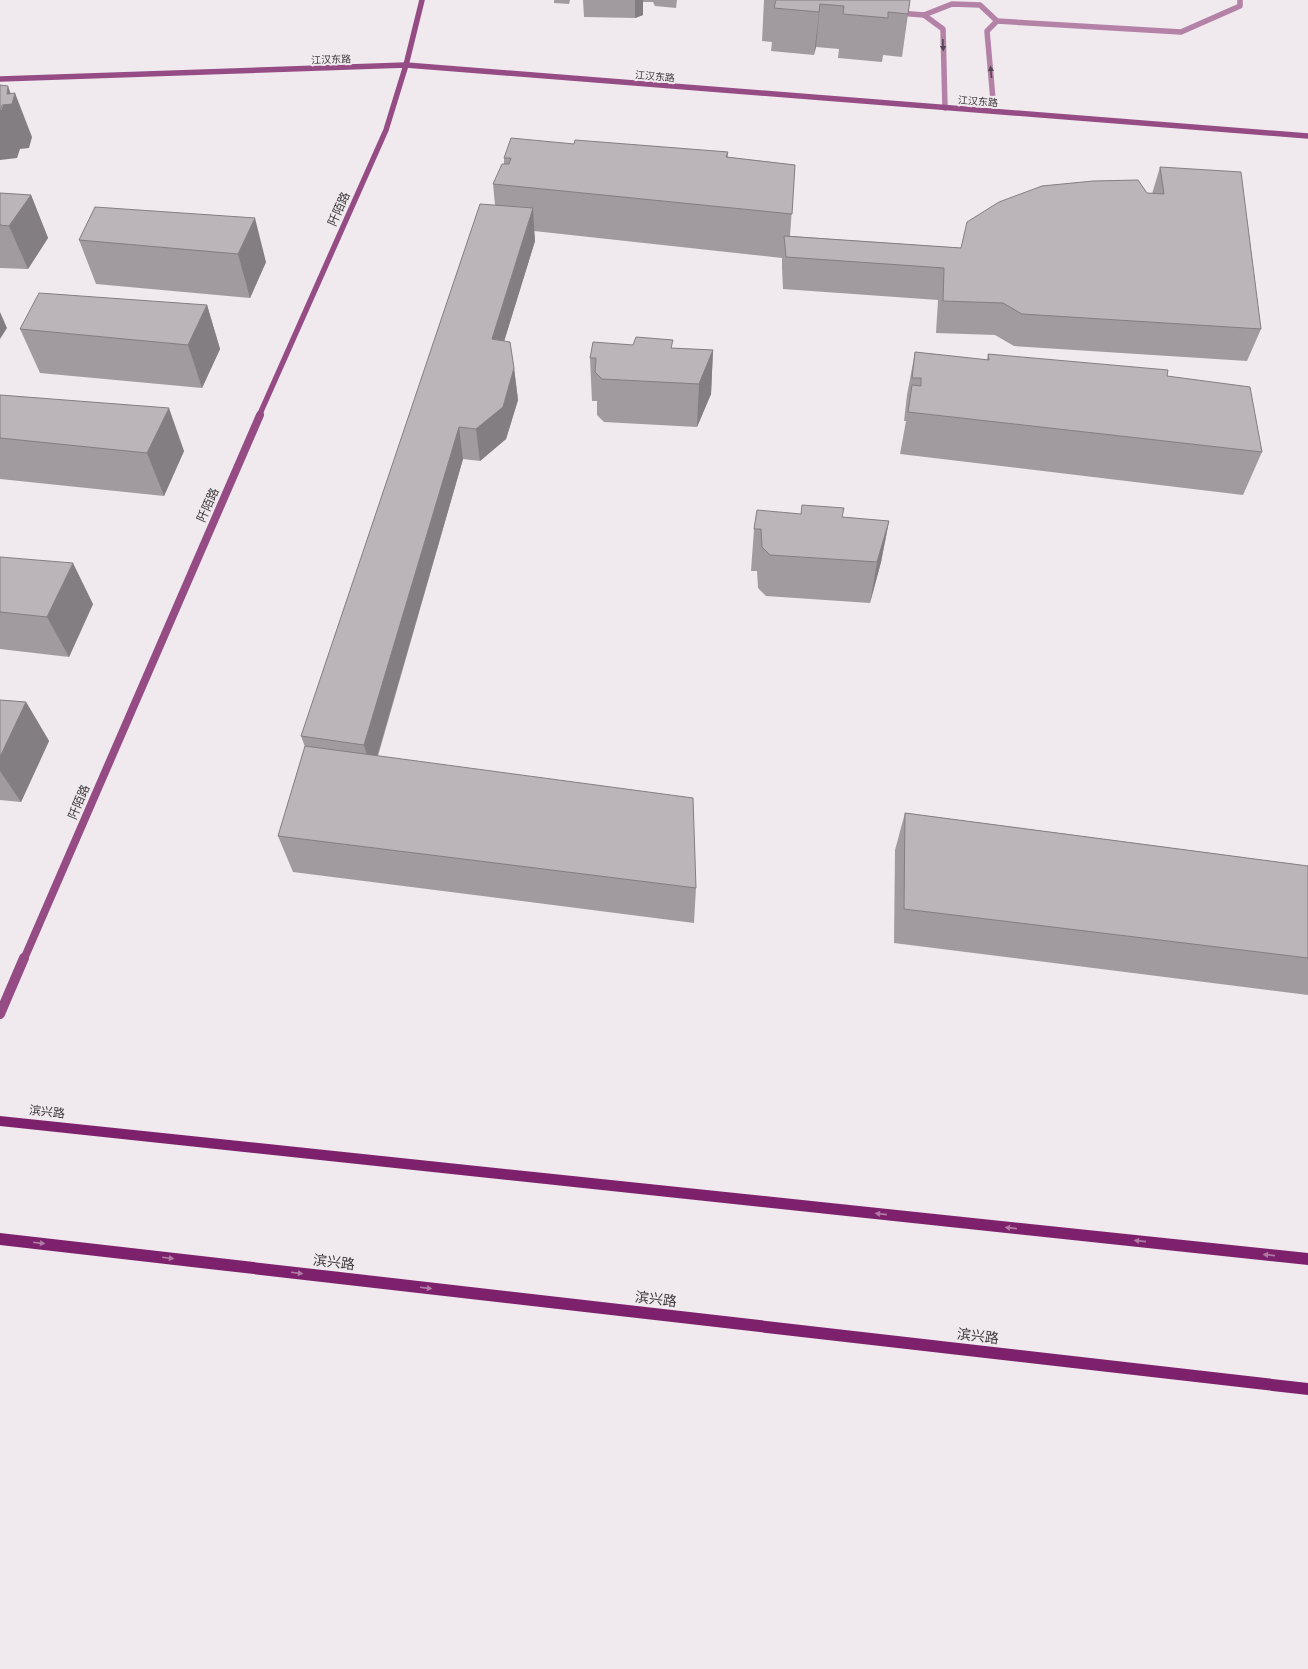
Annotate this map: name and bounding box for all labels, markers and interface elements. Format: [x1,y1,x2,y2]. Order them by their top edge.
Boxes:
one-way arrow [940,39,947,51]
street label: 江汉东路 [311,52,351,67]
one-way arrow [988,66,994,78]
street label: 江汉东路 [634,68,675,85]
street label: 江汉东路 [958,94,998,109]
street label: 阡陌路 [324,189,354,229]
street label: 阡陌路 [193,485,223,525]
street label: 阡陌路 [65,782,93,822]
street label: 滨兴路 [28,1102,66,1122]
one-way arrow [875,1211,887,1217]
one-way arrow [1005,1225,1017,1231]
one-way arrow [1134,1238,1146,1245]
one-way arrow [33,1240,45,1247]
street label: 滨兴路 [312,1251,356,1273]
one-way arrow [1263,1252,1275,1258]
one-way arrow [162,1255,174,1261]
one-way arrow [291,1270,303,1276]
one-way arrow [420,1285,432,1291]
street label: 滨兴路 [634,1288,678,1310]
street label: 滨兴路 [956,1325,1000,1347]

